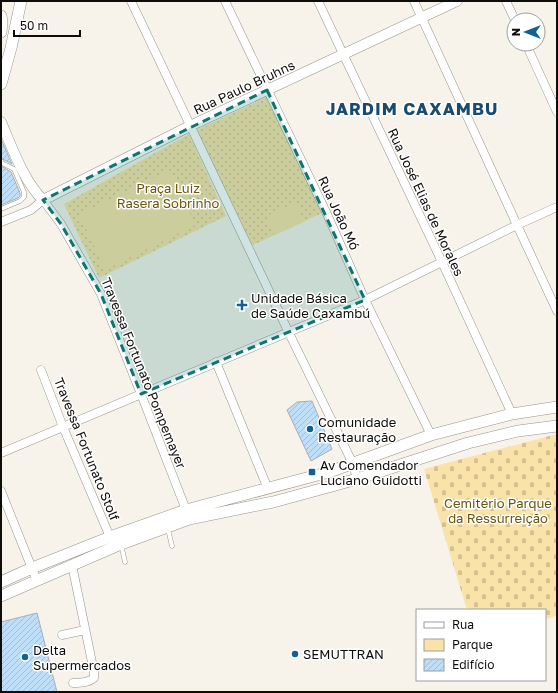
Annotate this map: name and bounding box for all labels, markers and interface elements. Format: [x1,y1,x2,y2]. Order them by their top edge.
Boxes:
scale bar [14,12,80,38]
north arrow [506,12,546,52]
text: 50 m [20,18,48,33]
text: N [509,28,522,36]
street label: Rua Paulo Bruhns [191,56,297,118]
district label: JARDIM CAXAMBU [326,98,498,119]
street label: Rua José Elias de Morales [385,126,467,279]
street label: Rua João Mó [315,174,363,253]
park label: Praça Luiz Rasera Sobrinho [117,180,219,211]
street label: Travessa Fortunato Pompemayer [98,275,190,471]
place label: Unidade Básica de Saúde Caxambú [251,290,370,321]
marker: Unidade Básica de Saúde Caxambú [236,299,248,311]
street label: Travessa Fortunato Stolf [51,375,123,523]
place label: Comunidade Restauração [318,414,396,445]
marker: Comunidade Restauração [305,424,315,434]
place label: Av Comendador Luciano Guidotti [320,457,422,488]
marker: Av Comendador Luciano Guidotti [307,467,317,477]
park label: Cemitério Parque da Ressurreição [444,495,552,526]
legend [416,609,546,681]
text: Rua [452,617,474,632]
text: Parque [452,637,493,652]
place label: Delta Supermercados [33,642,131,673]
place label: SEMUTTRAN [303,646,384,662]
marker: SEMUTTRAN [290,649,300,659]
marker: Delta Supermercados [20,652,30,662]
text: Edifício [452,657,494,672]

